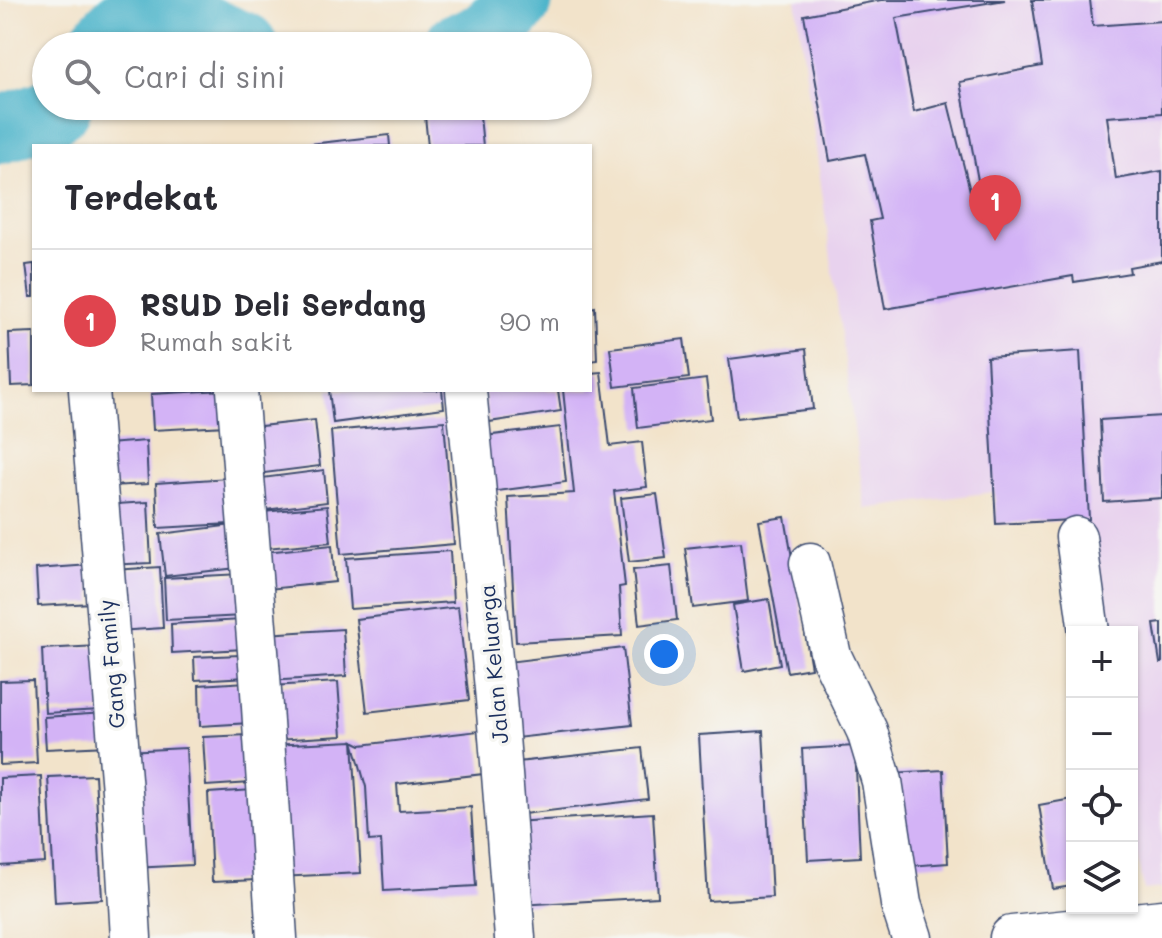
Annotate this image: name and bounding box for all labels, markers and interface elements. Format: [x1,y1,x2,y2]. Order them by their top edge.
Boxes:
search box [32,32,592,120]
icon: search [60,54,104,98]
text: Cari di sini [124,56,285,96]
text: Terdekat [64,174,218,219]
pin: 1 [969,175,1021,241]
text: RSUD Deli Serdang [140,284,426,324]
text: 1 [84,304,96,338]
text: 90 m [500,304,560,338]
text: Rumah sakit [140,324,293,358]
street label: Jalan Keluarga [472,583,514,745]
street label: Gang Family [91,598,131,730]
map controls [1066,626,1138,914]
button: + [1066,626,1138,698]
your location [644,634,684,674]
button: − [1066,698,1138,770]
button: locate [1066,770,1138,842]
button: layers [1066,842,1138,914]

